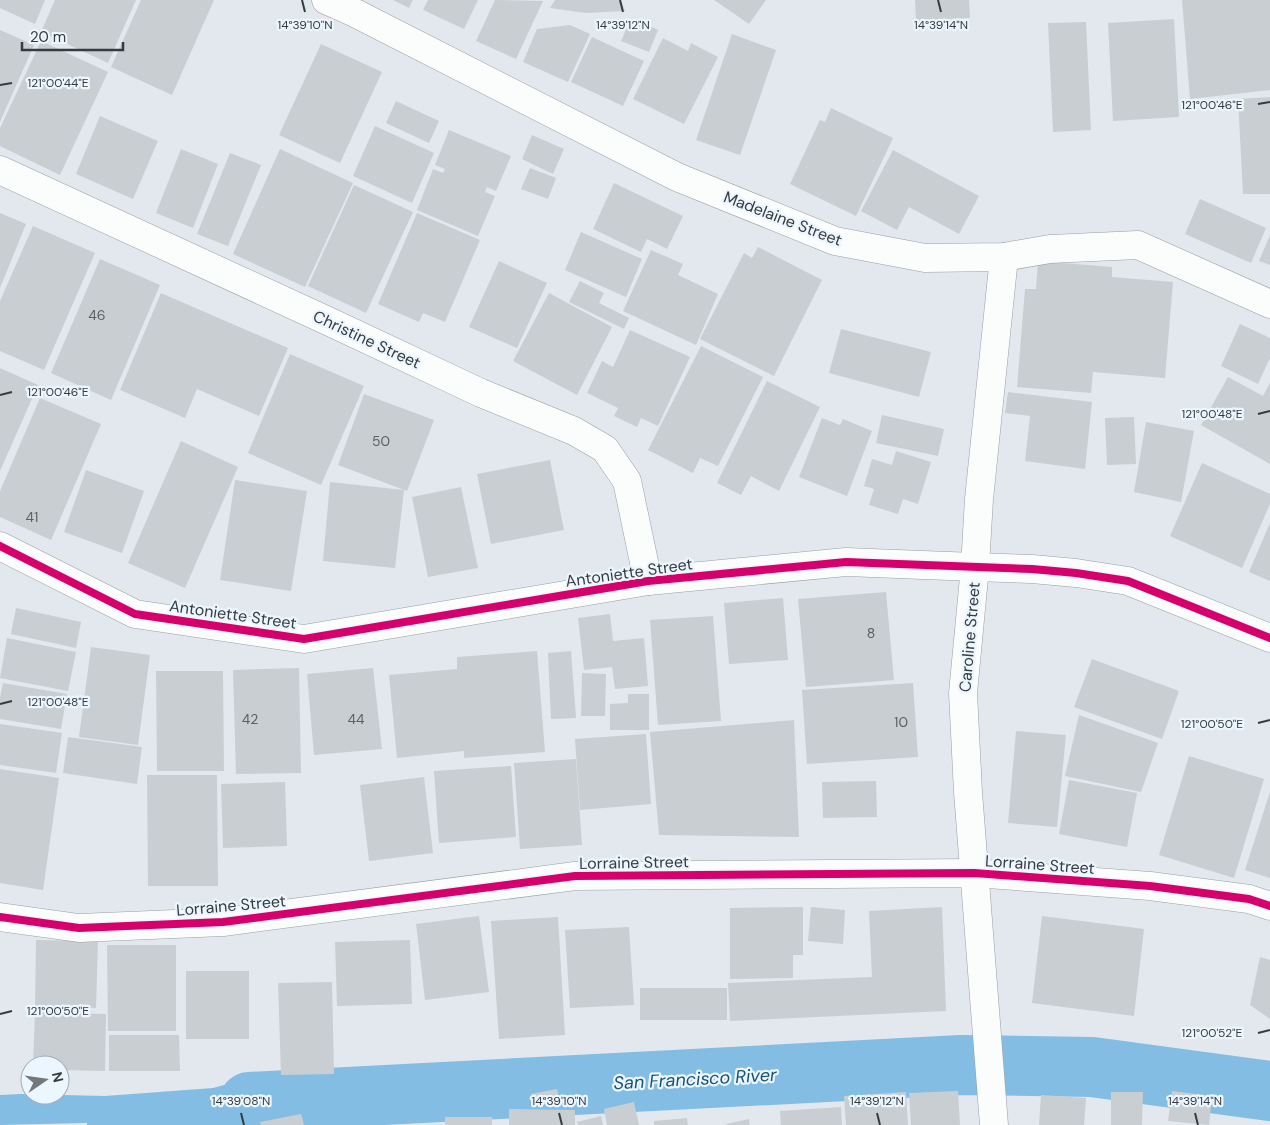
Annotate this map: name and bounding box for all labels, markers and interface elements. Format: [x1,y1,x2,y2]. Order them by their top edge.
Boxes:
text: 14°39'10"N [277,17,333,33]
text: 14°39'12"N [596,17,650,33]
text: 14°39'14"N [914,17,968,33]
scale bar [22,20,124,52]
text: 20 m [30,27,66,47]
text: 121°00'44"E [27,75,89,91]
text: 121°00'46"E [1181,97,1243,113]
street label: Madelaine Street [721,186,845,251]
street label: Christine Street [310,305,424,374]
house number: 46 [88,306,106,324]
text: 121°00'46"E [27,384,89,400]
text: 121°00'48"E [1181,406,1243,422]
house number: 50 [372,432,390,450]
house number: 41 [26,508,38,526]
street label: Antoniette Street [564,553,694,592]
street label: Caroline Street [954,581,985,693]
street label: Antoniette Street [168,595,298,634]
house number: 8 [867,624,875,642]
text: 121°00'48"E [27,694,89,710]
house number: 42 [242,710,258,728]
house number: 44 [348,710,365,728]
house number: 10 [894,713,908,731]
text: 121°00'50"E [1181,716,1243,732]
street label: Lorraine Street [984,850,1095,879]
street label: Lorraine Street [579,851,689,874]
street label: Lorraine Street [175,890,287,921]
text: 121°00'50"E [27,1003,89,1019]
text: 121°00'52"E [1182,1025,1243,1041]
north arrow [20,1055,70,1105]
water label: San Francisco River [613,1063,778,1095]
text: N [48,1070,68,1084]
text: 14°39'08"N [212,1093,270,1109]
text: 14°39'10"N [531,1093,587,1109]
text: 14°39'12"N [850,1093,904,1109]
text: 14°39'14"N [1168,1093,1222,1109]

